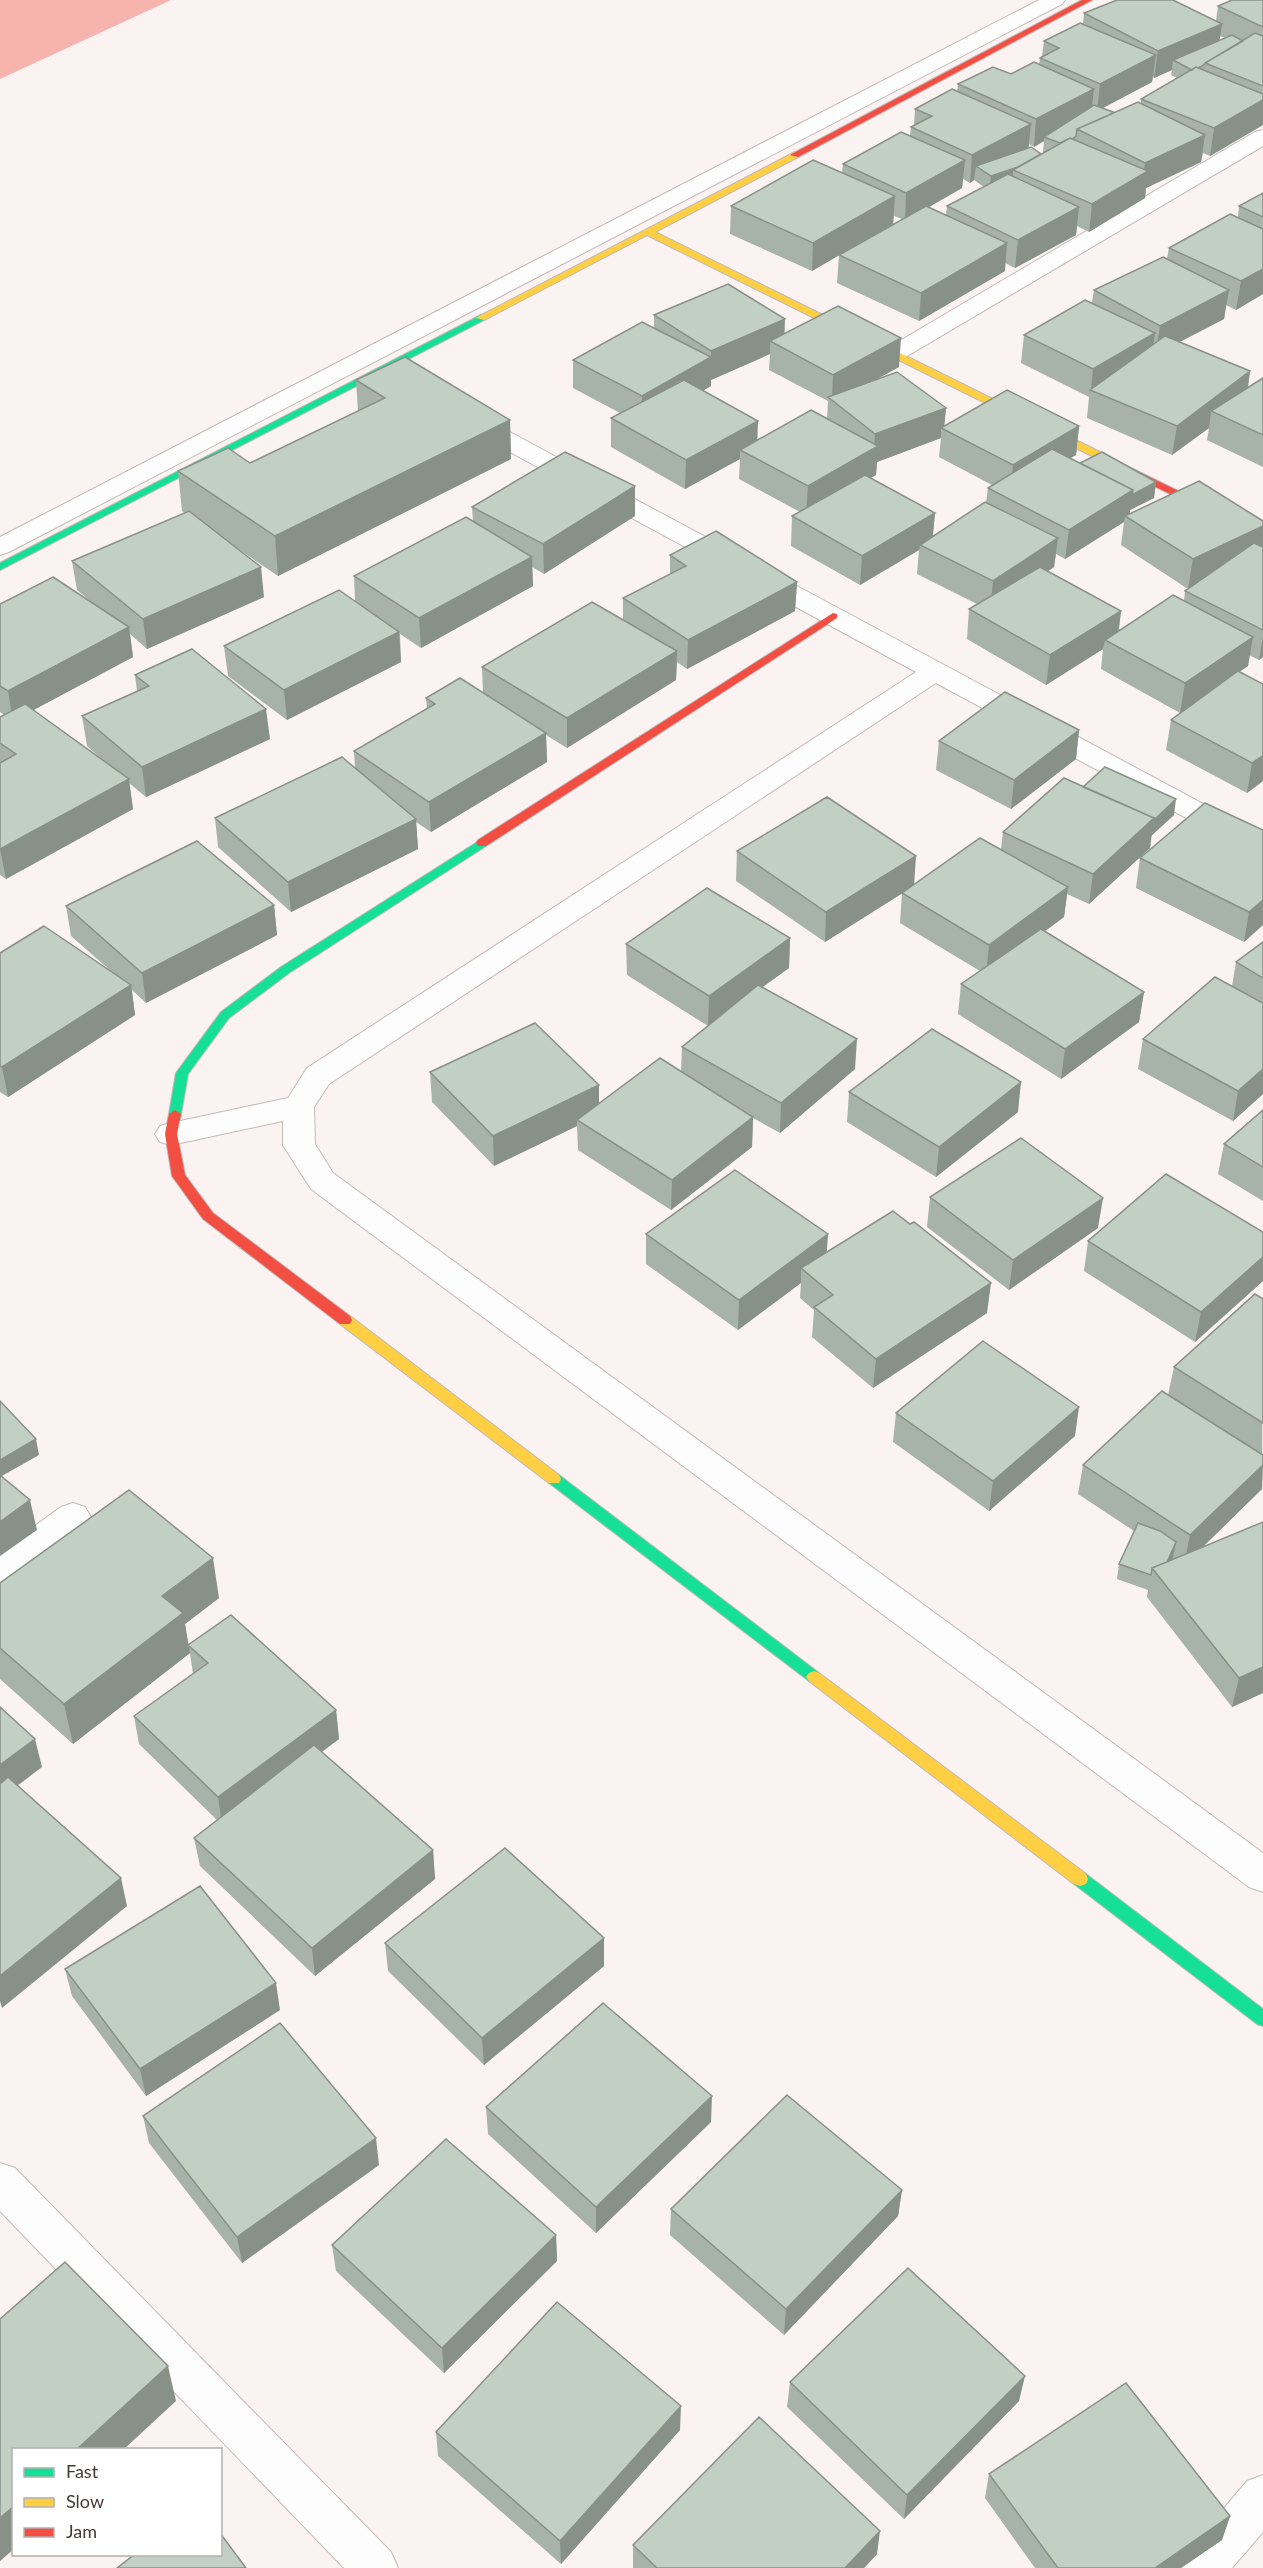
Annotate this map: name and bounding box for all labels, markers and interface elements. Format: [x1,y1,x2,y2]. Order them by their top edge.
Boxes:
legend [12,2448,222,2556]
text: Fast [66,2460,99,2482]
text: Slow [66,2490,104,2512]
text: Jam [66,2520,97,2542]

